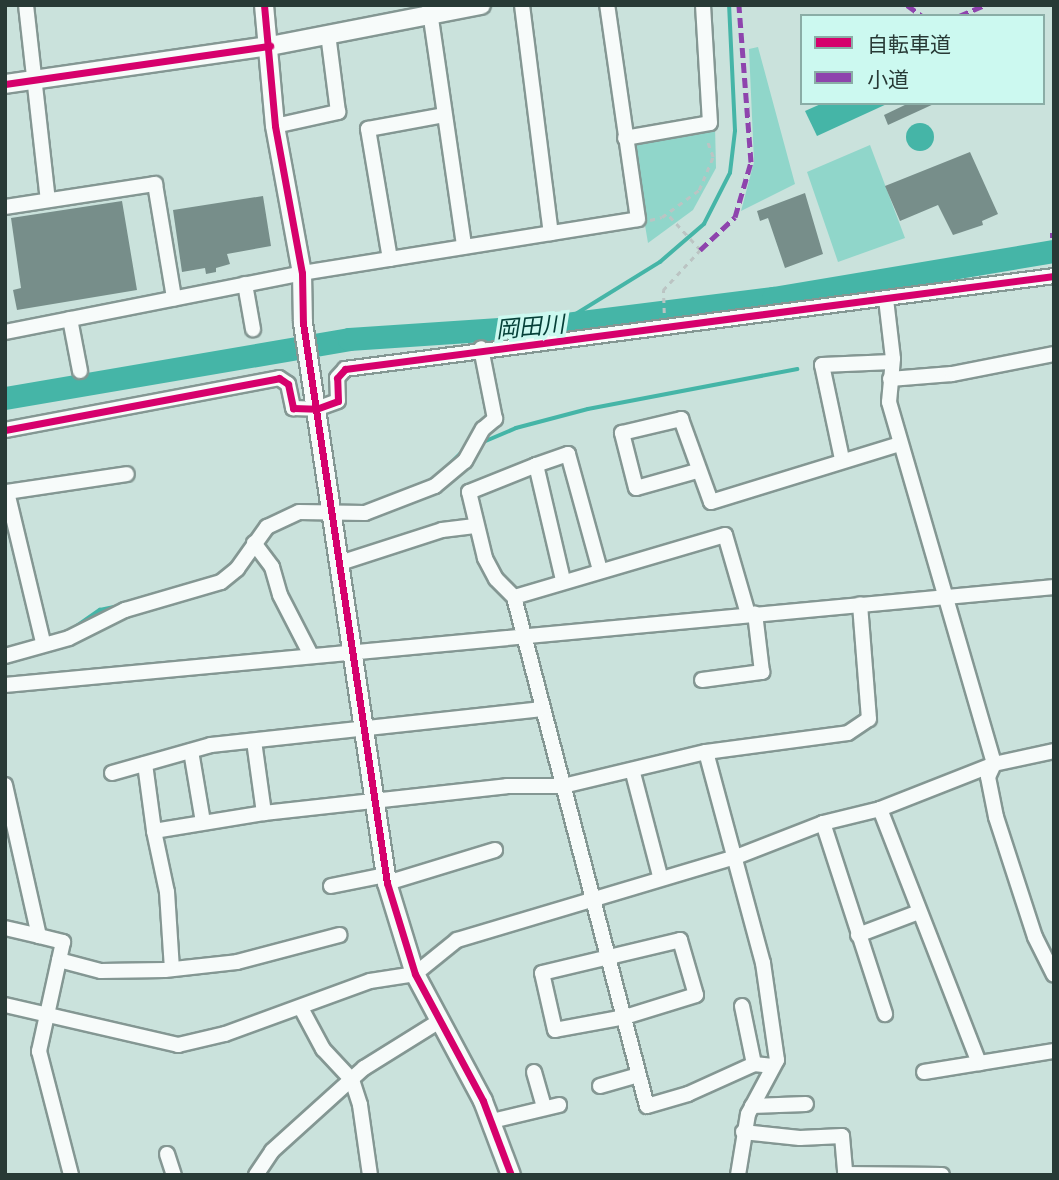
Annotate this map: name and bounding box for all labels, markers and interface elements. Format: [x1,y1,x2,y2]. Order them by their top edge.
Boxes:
legend [800,14,1045,105]
text: 自転車道 [867,31,951,57]
text: 小道 [867,66,909,92]
water label: 岡田川 [494,309,566,343]

